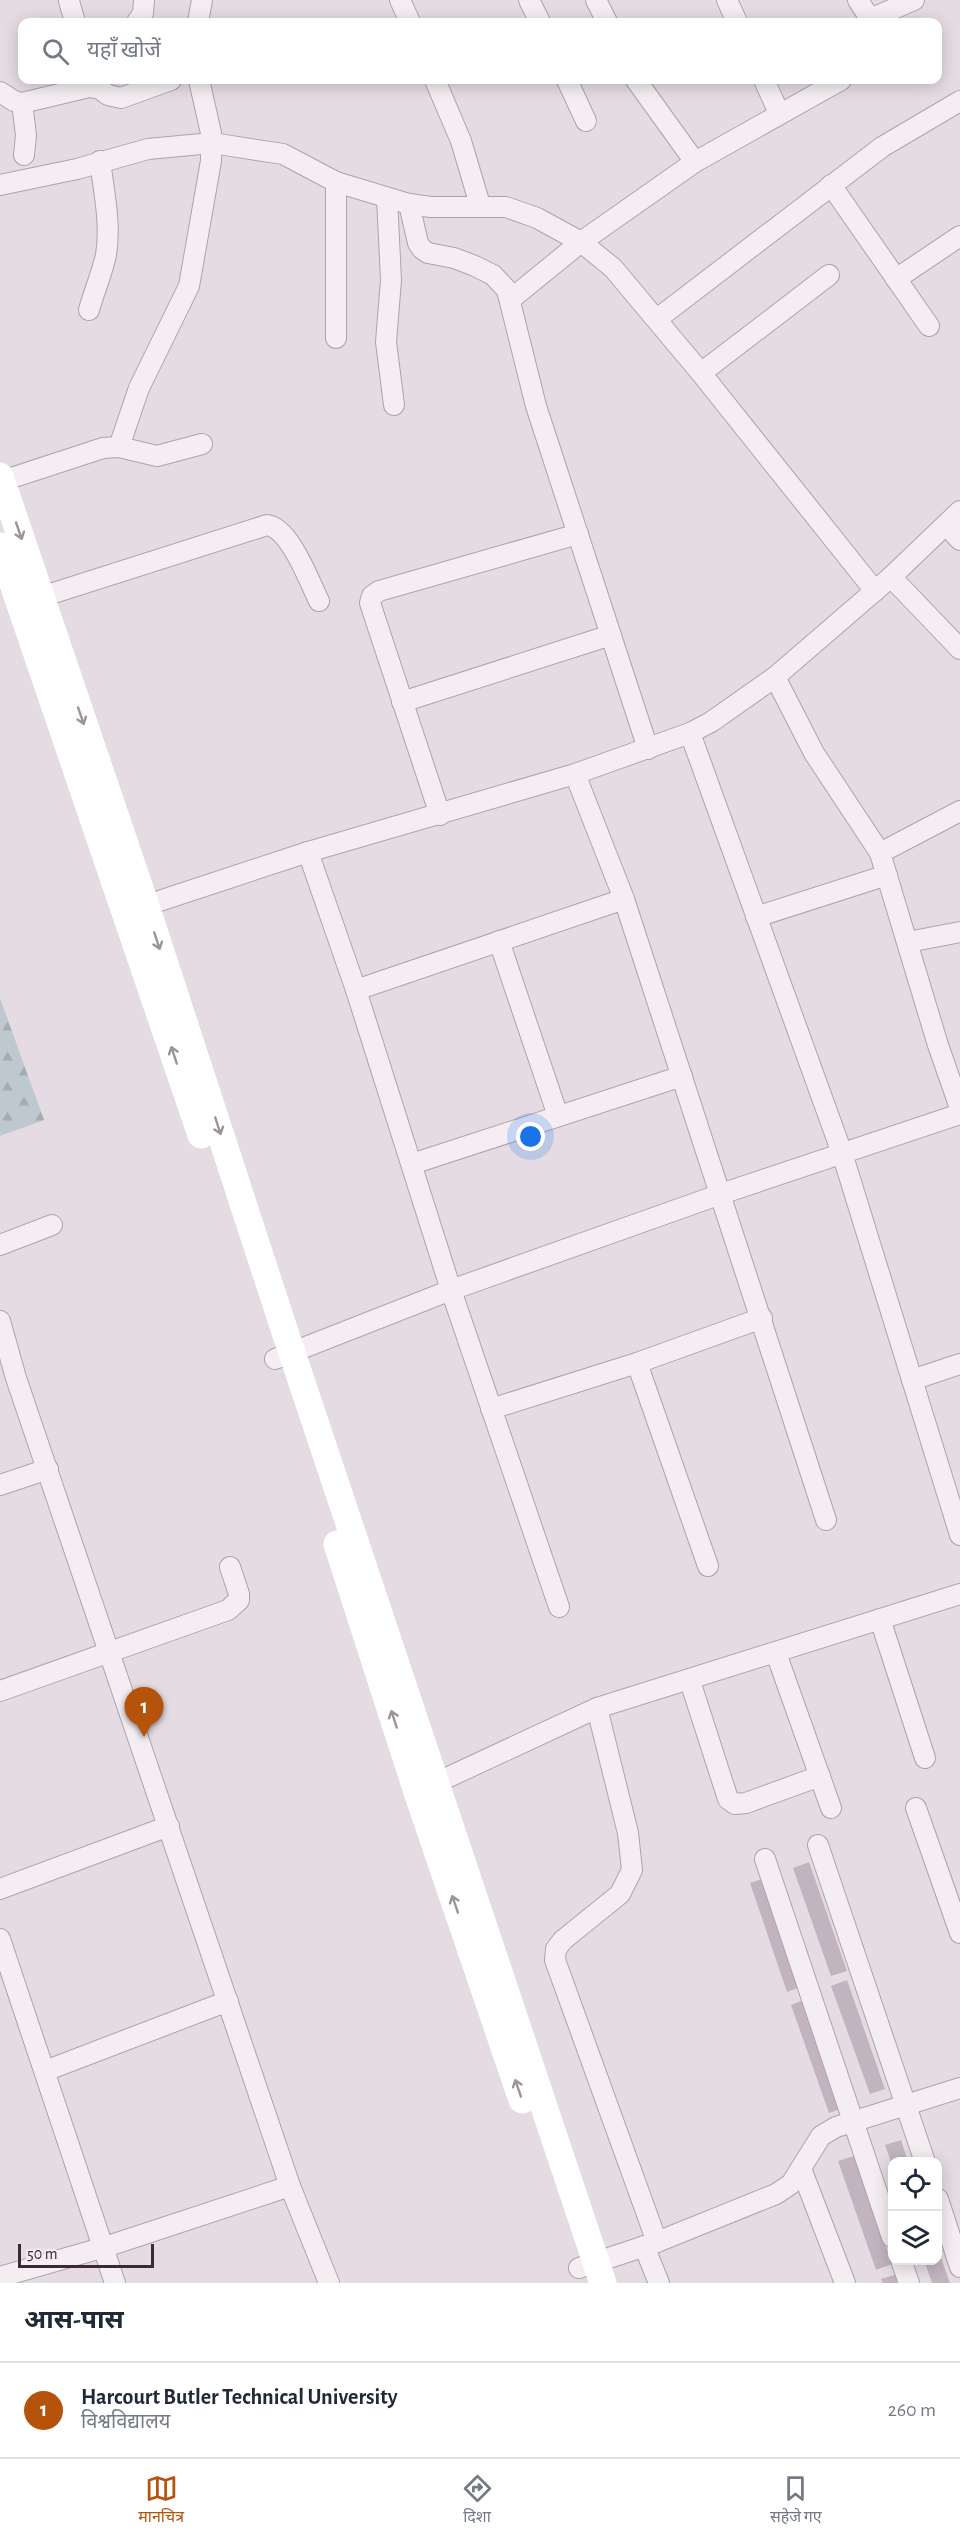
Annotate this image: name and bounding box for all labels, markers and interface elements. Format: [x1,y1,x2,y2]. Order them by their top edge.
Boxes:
search box [18,18,942,84]
icon: search [39,35,72,68]
text: यहाँ खोजें [87,39,161,61]
one-way arrow [14,521,25,540]
one-way arrow [77,706,88,725]
one-way arrow [152,931,163,950]
one-way arrow [168,1046,179,1065]
one-way arrow [213,1116,224,1135]
your location [516,1122,545,1151]
pin: 1 [124,1688,164,1737]
one-way arrow [387,1710,398,1729]
one-way arrow [449,1895,460,1914]
one-way arrow [512,2079,523,2098]
map controls [888,2157,942,2265]
button: locate [888,2157,942,2211]
button: layers [888,2211,942,2265]
scale bar [18,2241,154,2268]
text: 50 m [27,2246,58,2262]
text: आस-पास [24,2307,124,2333]
text: Harcourt Butler Technical University [81,2386,398,2408]
text: 1 [40,2400,47,2420]
text: 260 m [888,2400,936,2420]
text: विश्वविद्यालय [81,2412,170,2432]
tab: मानचित्र [138,2472,184,2529]
tab: दिशा [461,2472,494,2529]
tab: सहेजे गए [770,2472,822,2529]

